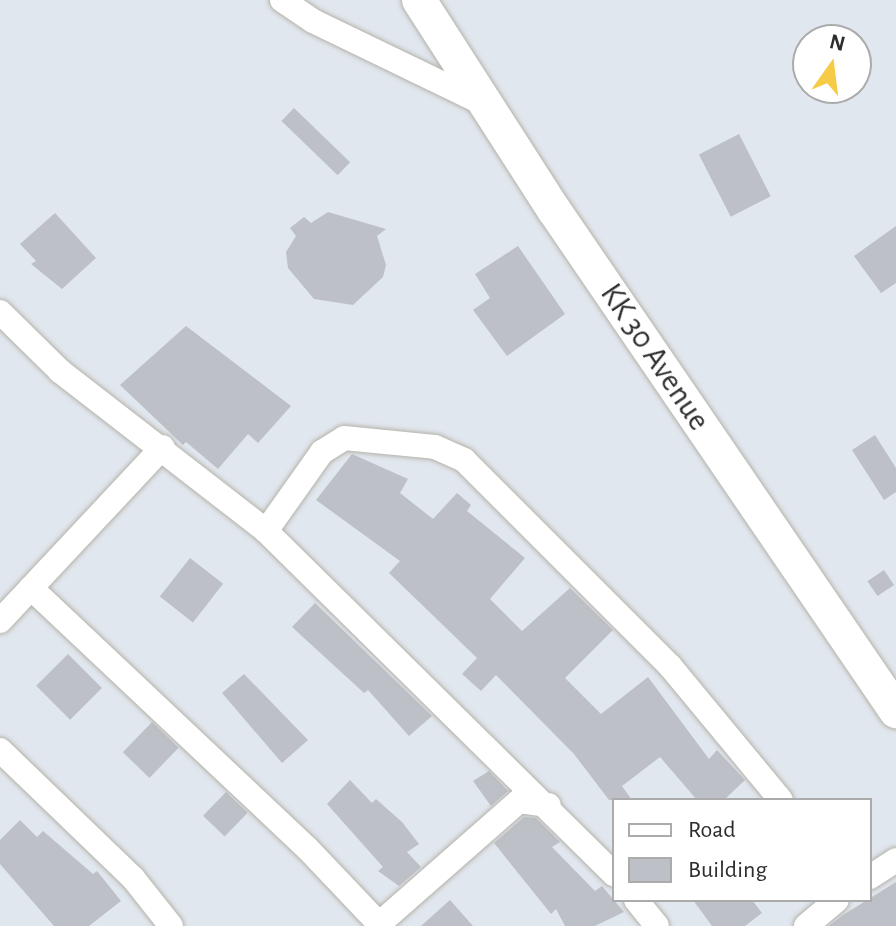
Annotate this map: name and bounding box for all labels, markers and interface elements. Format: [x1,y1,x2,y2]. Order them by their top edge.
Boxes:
north arrow [792,24,872,104]
text: N [827,30,847,55]
street label: KK 30 Avenue [592,276,718,438]
legend [612,798,872,902]
text: Road [688,818,736,842]
text: Building [688,858,767,882]

